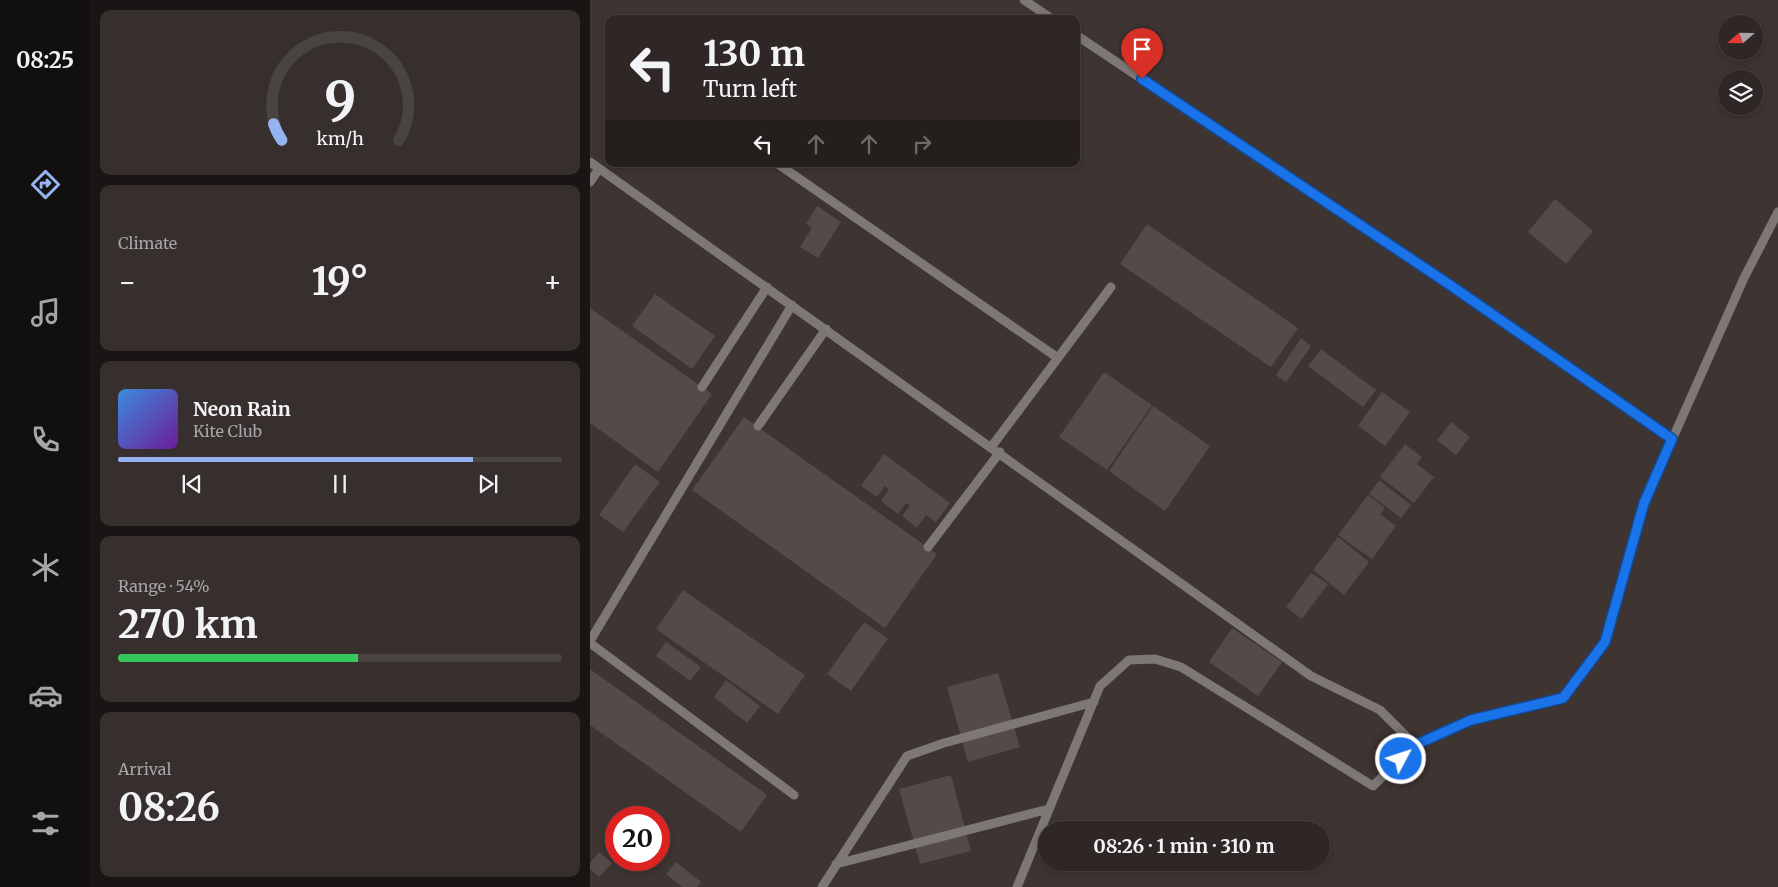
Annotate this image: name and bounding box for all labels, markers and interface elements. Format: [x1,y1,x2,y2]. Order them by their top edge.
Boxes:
north arrow [1718,15,1762,60]
map controls [1718,15,1763,115]
pin [1121,28,1163,79]
text: 130 m [703,32,805,76]
icon: left [620,35,685,100]
icon: arrive [1128,35,1156,63]
text: 08:25 [16,46,74,74]
text: 9 [324,68,356,133]
button: layers [1718,70,1763,115]
text: Turn left [703,75,797,103]
text: km/h [316,127,364,150]
icon: left [749,130,777,158]
icon: ahead [802,130,830,158]
icon: ahead [855,130,883,158]
icon: right [908,130,936,158]
icon: directions [28,167,63,202]
text: Climate [118,233,177,253]
text: 19° [312,258,369,305]
text: − [118,264,137,300]
text: + [543,264,562,300]
icon: music [28,295,63,330]
text: Neon Rain [193,397,291,421]
text: Kite Club [193,421,262,441]
icon: phone [28,422,63,457]
icon: previous [178,470,206,498]
icon: pause [326,470,354,498]
icon: next [474,470,502,498]
icon: climate [28,550,63,585]
text: Range · 54% [118,576,209,596]
text: 270 km [118,601,258,648]
icon: car [28,678,63,713]
position arrow [1374,732,1426,784]
text: Arrival [118,759,171,779]
text: 08:26 [118,784,220,831]
icon: filters [28,806,63,841]
speed limit sign: 20 [605,806,670,871]
text: 08:26 · 1 min · 310 m [1093,834,1275,858]

